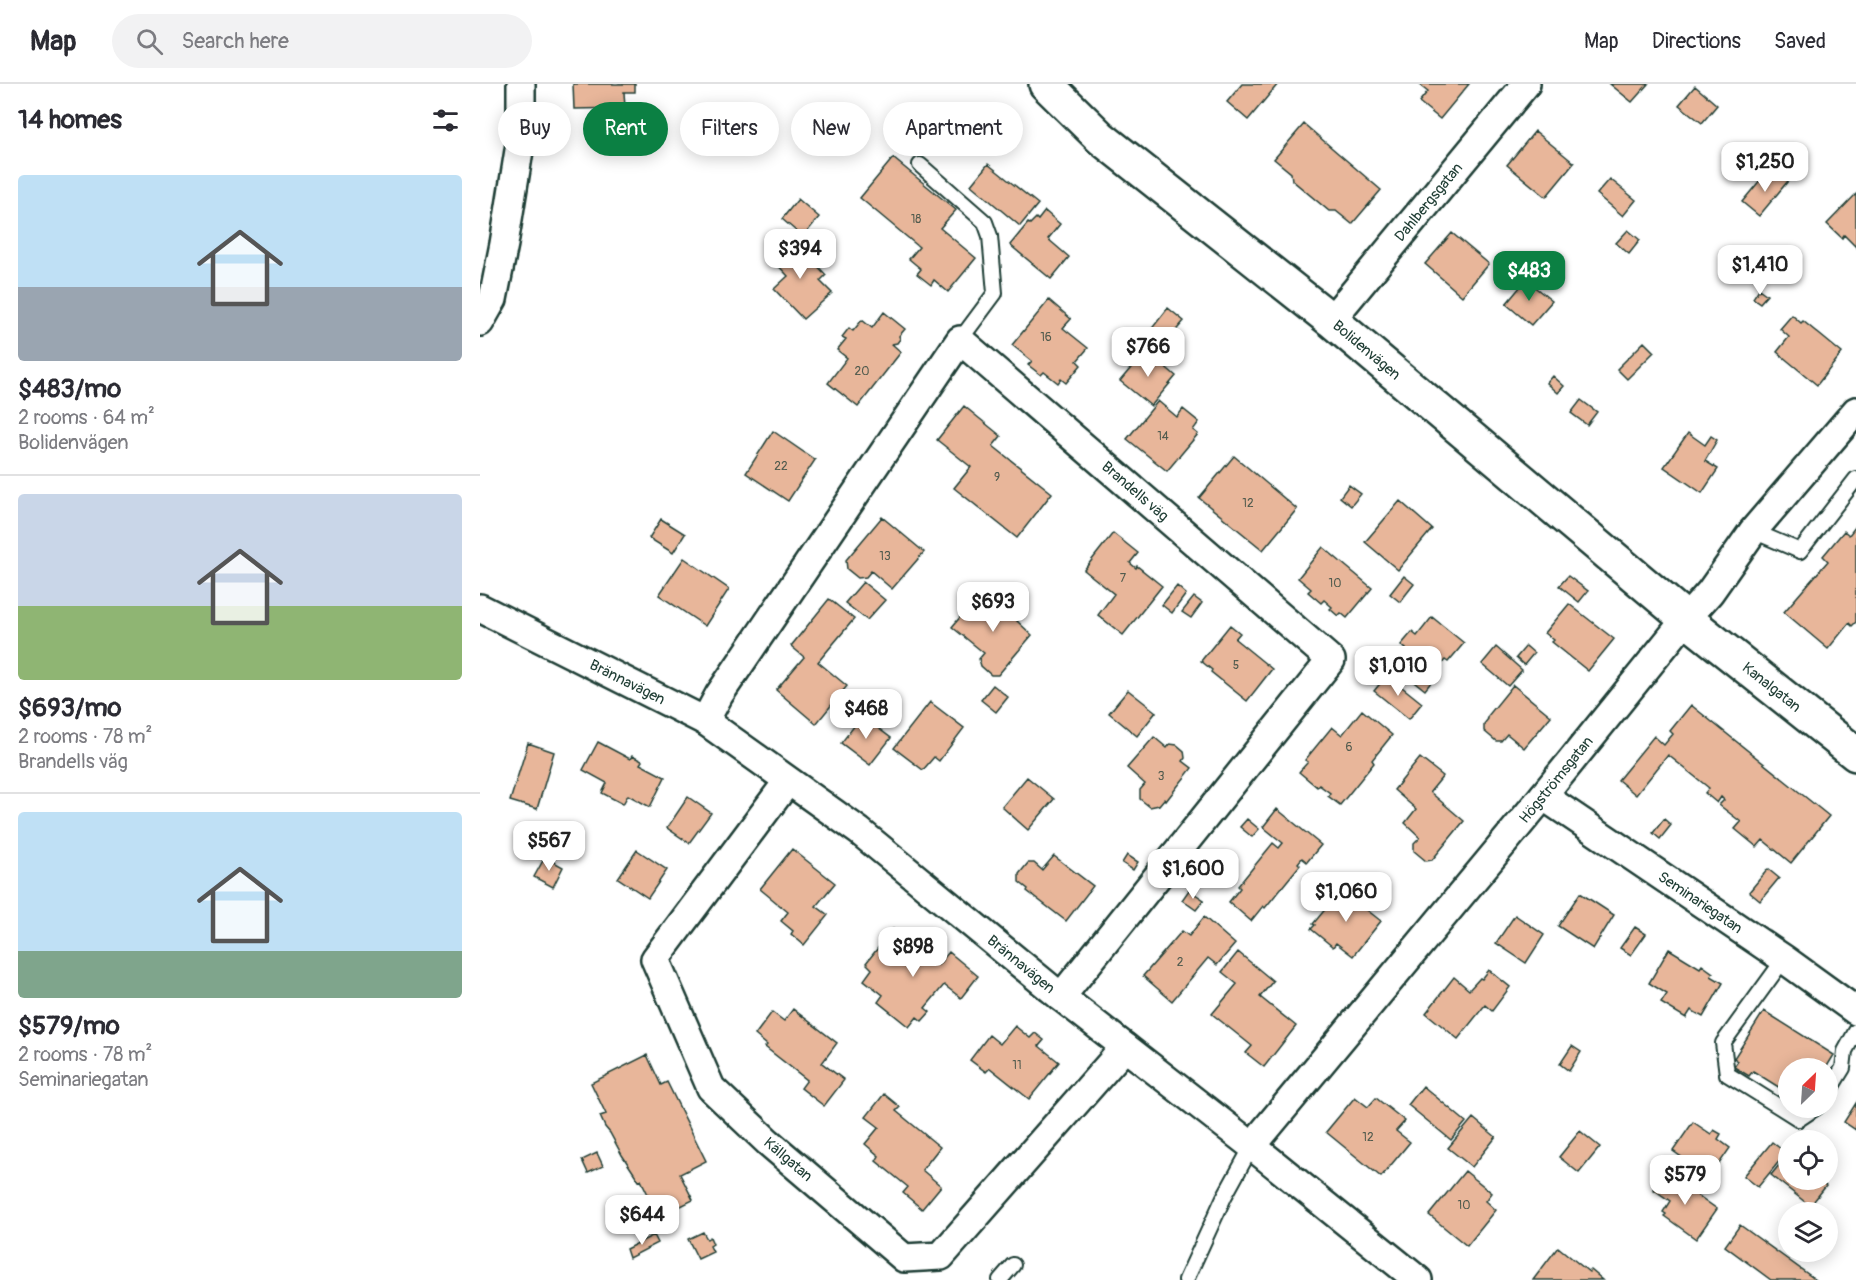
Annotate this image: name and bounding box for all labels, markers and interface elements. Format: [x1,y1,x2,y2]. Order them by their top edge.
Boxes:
search box [112,14,532,68]
text: Map [30,24,76,59]
icon: search [133,25,166,58]
text: Search here [181,27,289,55]
text: Map [1584,28,1619,55]
text: Directions [1652,28,1741,55]
text: Saved [1774,28,1826,55]
chip: Buy [498,102,571,156]
chip: Rent [583,102,668,156]
chip: Filters [680,102,779,156]
chip: New [791,102,871,156]
chip: Apartment [883,102,1023,156]
text: 14 homes [18,104,122,136]
icon: filters [429,104,462,137]
pin: $1,250 [1716,142,1814,193]
text: $1,250 [1735,149,1795,174]
street label: Dahlbergsgatan [1390,159,1467,245]
house number: 18 [911,212,921,227]
icon: home [186,214,294,322]
pin: $394 [764,229,836,280]
text: $394 [778,236,822,261]
pin: $1,410 [1711,245,1809,296]
pin: $483 [1493,251,1565,302]
text: $1,410 [1732,252,1788,277]
text: $483 [1507,258,1551,283]
street label: Bolidenvägen [1329,316,1405,384]
pin: $766 [1112,327,1184,378]
house number: 16 [1040,330,1052,345]
text: $766 [1126,334,1170,359]
house number: 20 [855,364,869,379]
text: $483/mo [18,373,121,405]
text: 2 rooms · 64 m² [18,405,155,430]
house number: 14 [1157,429,1169,444]
text: Bolidenvägen [18,430,129,455]
street label: Brandells väg [1098,457,1173,525]
house number: 22 [774,459,788,474]
house number: 9 [994,470,1000,485]
house number: 12 [1242,496,1254,511]
icon: home [186,533,294,641]
house number: 13 [879,549,891,564]
house number: 7 [1120,571,1127,586]
house number: 10 [1329,576,1341,591]
pin: $693 [957,582,1029,633]
text: $693 [971,589,1015,614]
pin: $1,010 [1349,646,1447,697]
text: $1,010 [1369,653,1427,678]
street label: Brännavägen [587,655,668,709]
house number: 5 [1233,658,1239,673]
street label: Kanalgatan [1739,658,1805,716]
pin: $468 [830,689,902,740]
text: $693/mo [18,692,122,724]
text: $468 [844,696,888,721]
text: 2 rooms · 78 m² [18,724,152,749]
street label: Högströmsgatan [1515,732,1597,827]
house number: 6 [1346,740,1353,755]
text: Brandells väg [18,749,128,774]
house number: 3 [1158,769,1165,784]
pin: $567 [513,821,585,872]
text: $567 [527,828,571,853]
pin: $1,600 [1144,849,1242,900]
icon: home [186,851,294,959]
text: $1,600 [1162,856,1224,881]
street label: Seminariegatan [1654,867,1746,938]
pin: $1,060 [1297,872,1395,923]
text: $1,060 [1315,879,1377,904]
pin: $898 [877,927,949,978]
street label: Brännavägen [983,931,1059,998]
text: $898 [892,934,934,959]
house number: 2 [1177,955,1184,970]
text: $579/mo [18,1010,120,1042]
text: 2 rooms · 78 m² [18,1042,152,1067]
house number: 11 [1012,1058,1022,1073]
north arrow [1778,1058,1838,1118]
map controls [1778,1058,1838,1262]
text: Seminariegatan [18,1067,148,1092]
house number: 12 [1362,1130,1374,1145]
button: locate [1778,1130,1838,1190]
street label: Källgatan [760,1133,817,1186]
pin: $579 [1649,1155,1721,1206]
text: $579 [1664,1162,1706,1187]
pin: $644 [606,1195,678,1246]
house number: 10 [1458,1198,1470,1213]
text: $644 [619,1202,665,1227]
button: layers [1778,1202,1838,1262]

